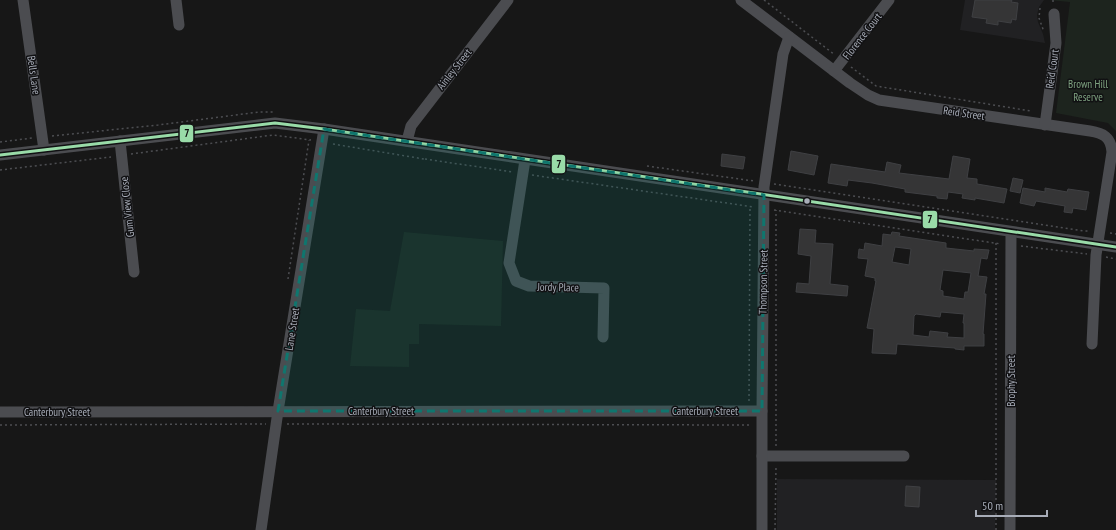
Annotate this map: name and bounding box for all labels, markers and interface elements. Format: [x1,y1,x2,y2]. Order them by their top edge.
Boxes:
street label: Florence Court [839,10,885,62]
street label: Ainley Street [434,46,474,92]
street label: Reid Court [1042,48,1062,90]
street label: Bells Lane [24,55,44,96]
park label: Brown Hill Reserve [1068,77,1108,104]
street label: Reid Street [942,103,986,123]
line badge: 7 [179,124,194,143]
text: 7 [184,126,190,140]
line badge: 7 [551,154,566,174]
text: 7 [556,157,562,171]
street label: Gum View Close [117,176,137,238]
unlabelled marker [802,196,812,206]
line badge: 7 [922,210,938,229]
text: 7 [927,212,933,226]
street label: Thompson Street [755,249,771,315]
street label: Jordy Place [536,280,579,294]
street label: Lane Street [282,307,302,351]
street label: Brophy Street [1004,355,1018,407]
street label: Canterbury Street [348,404,414,418]
street label: Canterbury Street [672,404,738,418]
street label: Canterbury Street [24,405,90,419]
scale bar [976,492,1047,518]
text: 50 m [982,498,1003,513]

